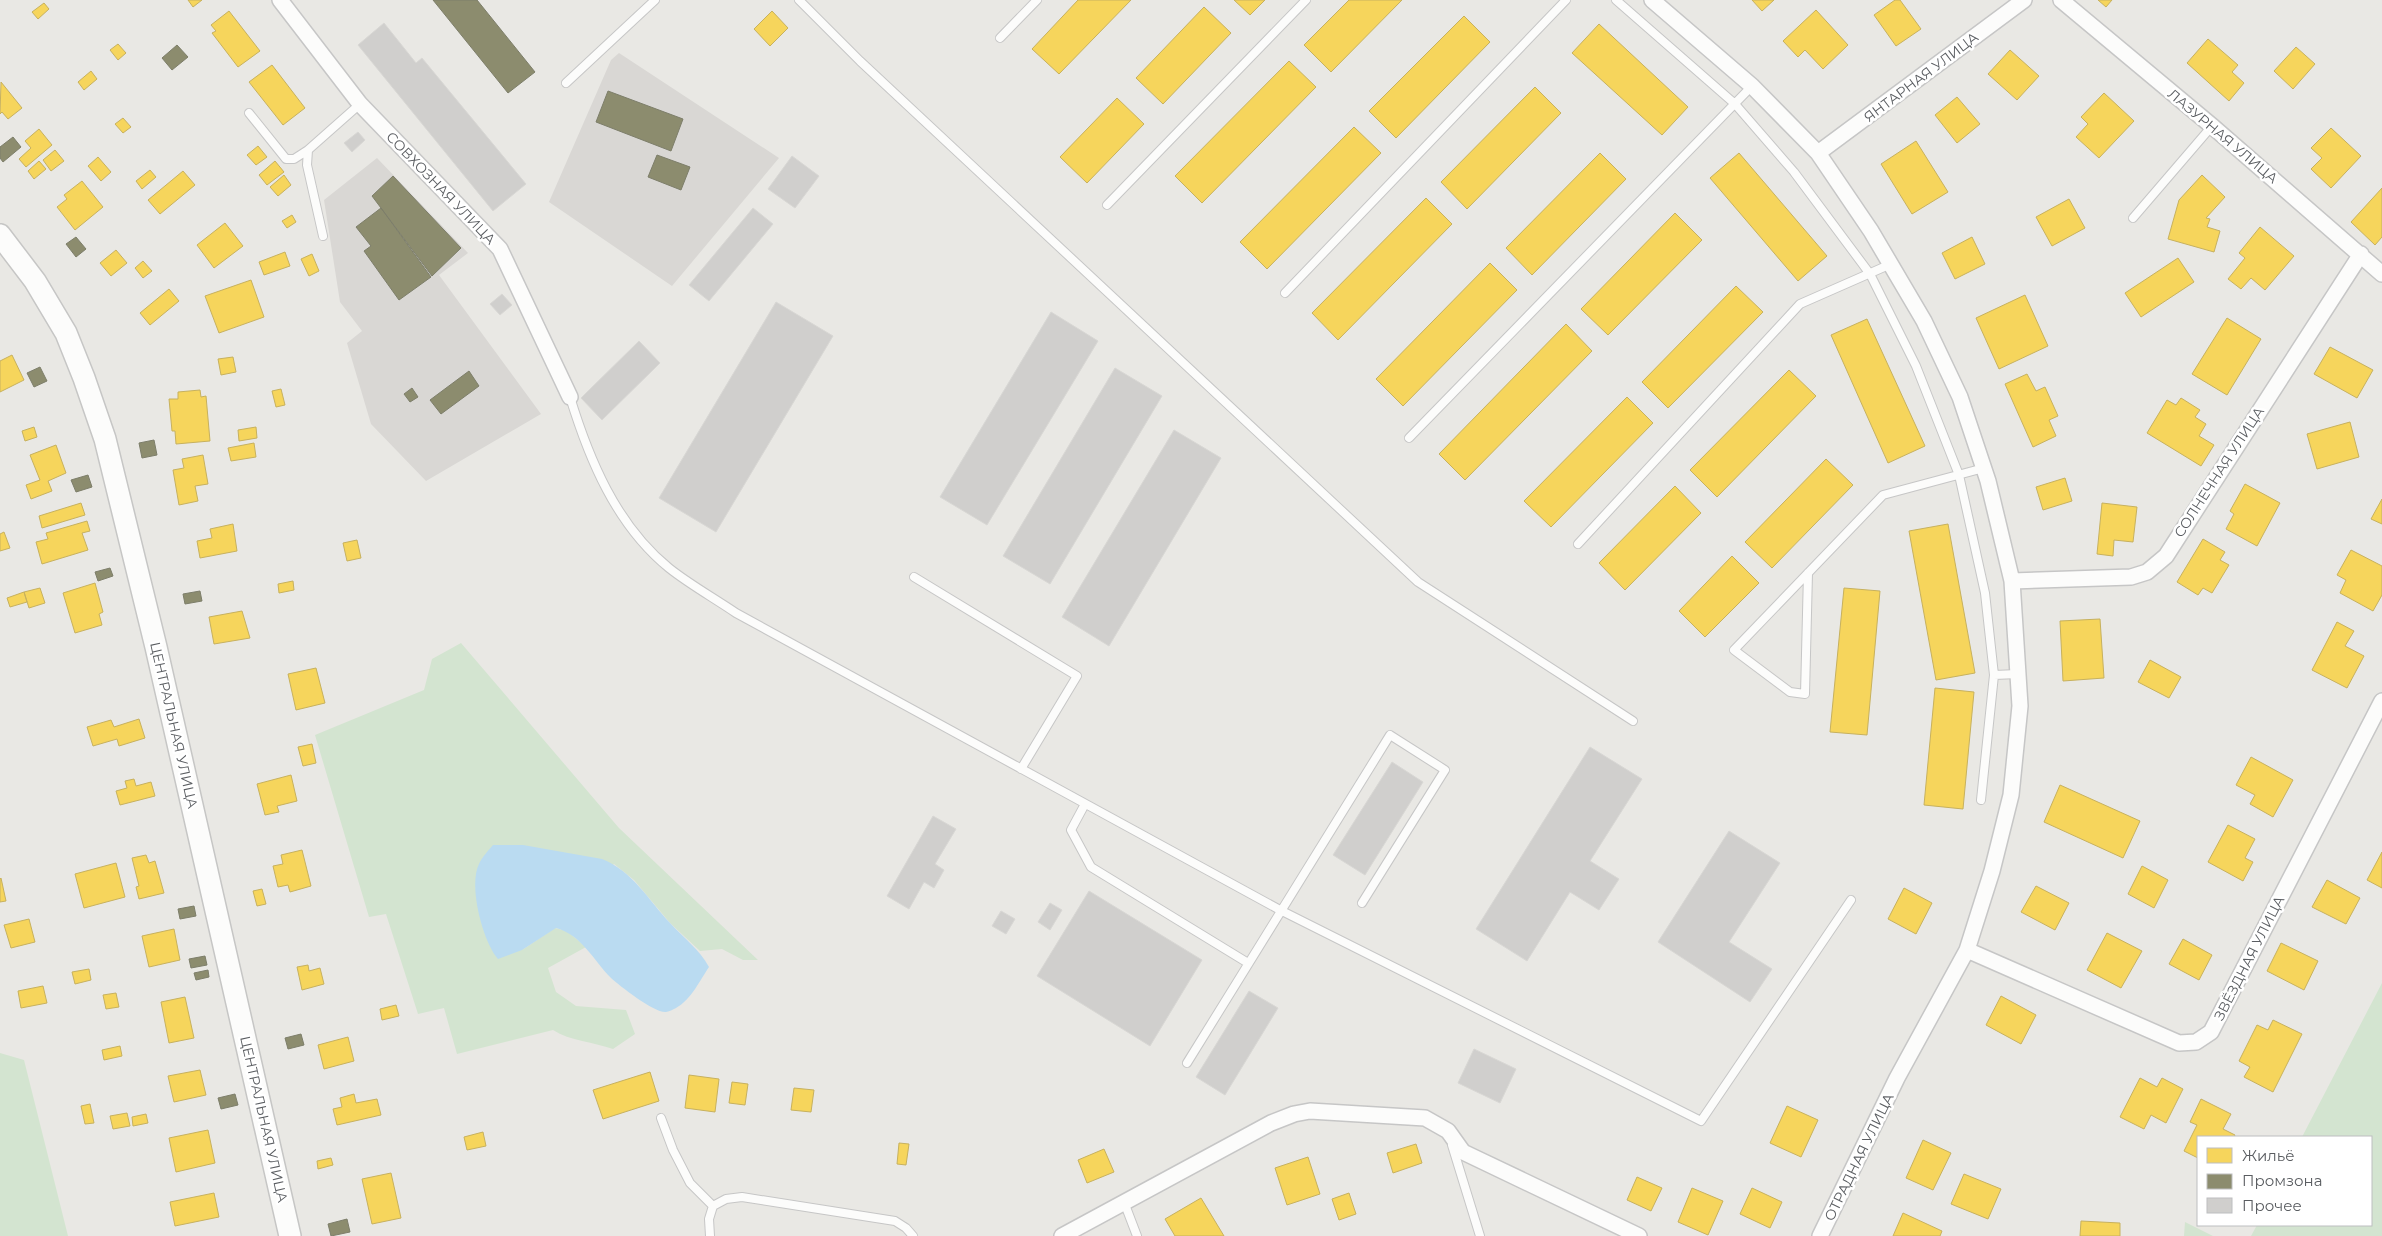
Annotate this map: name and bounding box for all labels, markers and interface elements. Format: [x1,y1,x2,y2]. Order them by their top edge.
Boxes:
street label: ЯНТАРНАЯ УЛИЦА [1860,28,1982,126]
street label: ЛАЗУРНАЯ УЛИЦА [2164,85,2282,188]
street label: СОВХОЗНАЯ УЛИЦА [382,128,500,249]
street label: СОЛНЕЧНАЯ УЛИЦА [2170,403,2268,541]
street label: ЦЕНТРАЛЬНАЯ УЛИЦА [146,640,202,811]
street label: ЗВЁЗДНАЯ УЛИЦА [2210,892,2289,1023]
street label: ЦЕНТРАЛЬНАЯ УЛИЦА [236,1034,292,1205]
street label: ОТРАДНАЯ УЛИЦА [1820,1090,1898,1224]
legend [2197,1136,2372,1226]
text: Жильё [2242,1146,2295,1165]
text: Промзона [2242,1171,2322,1190]
text: Прочее [2242,1196,2302,1215]

